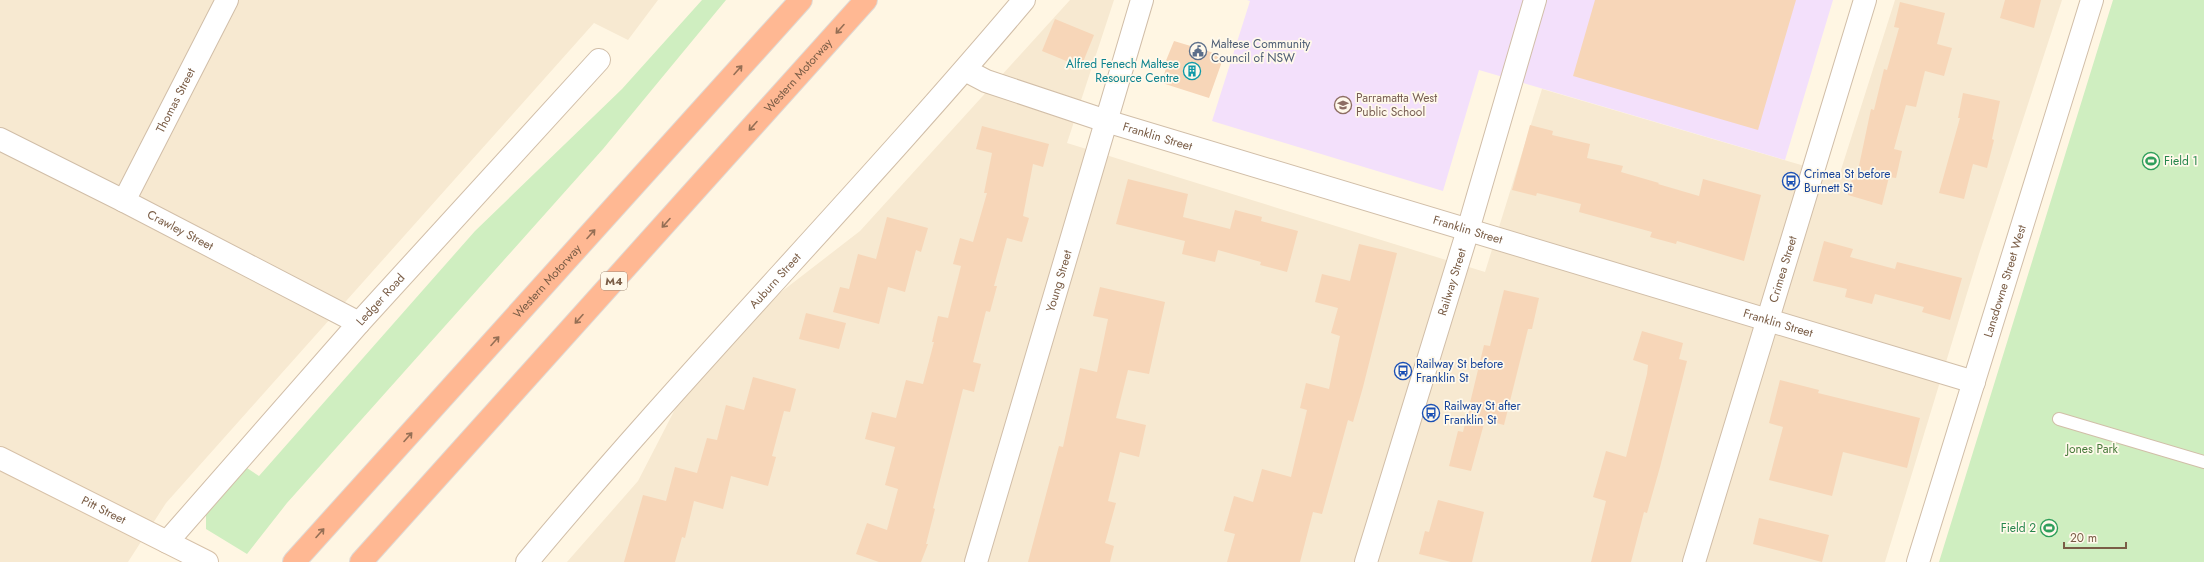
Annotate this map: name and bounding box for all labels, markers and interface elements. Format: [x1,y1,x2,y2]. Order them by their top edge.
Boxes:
one-way arrow [835,24,844,34]
street label: Western Motorway [760,34,837,117]
place label: Maltese Community Council of NSW [1211,35,1311,67]
public building icon: Maltese Community Council of NSW [1188,41,1208,61]
place label: Alfred Fenech Maltese Resource Centre [1066,55,1179,87]
building icon: Alfred Fenech Maltese Resource Centre [1182,61,1202,81]
street label: Thomas Street [151,65,200,136]
one-way arrow [734,65,743,75]
place label: Parramatta West Public School [1356,89,1437,121]
school or university icon: Parramatta West Public School [1333,95,1353,115]
street label: Franklin Street [1121,118,1195,155]
one-way arrow [748,121,757,131]
sports icon: Field 1 [2141,151,2161,171]
place label: Field 1 [2164,152,2198,170]
place label: Crimea St before Burnett St [1804,165,1891,197]
bus stop icon: Crimea St before Burnett St [1781,171,1801,191]
street label: Crawley Street [144,205,217,255]
street label: Franklin Street [1431,211,1505,249]
one-way arrow [662,217,671,227]
street label: Lansdowne Street West [1979,223,2031,340]
one-way arrow [587,229,596,239]
street label: Crimea Street [1764,233,1802,305]
street label: Western Motorway [509,240,586,322]
street label: Railway Street [1433,246,1471,318]
street label: Young Street [1041,248,1077,314]
street label: Auburn Street [745,249,805,313]
street label: Ledger Road [352,269,409,330]
road number: M4 [601,272,627,290]
street label: Franklin Street [1741,304,1815,342]
one-way arrow [575,314,584,325]
one-way arrow [490,336,500,346]
place label: Railway St before Franklin St [1416,355,1503,387]
bus stop icon: Railway St before Franklin St [1393,361,1413,381]
place label: Railway St after Franklin St [1444,397,1521,429]
bus stop icon: Railway St after Franklin St [1421,403,1441,423]
one-way arrow [403,432,412,442]
park label: Jones Park [2064,440,2119,458]
street label: Pitt Street [78,491,129,529]
sports icon: Field 2 [2039,518,2059,538]
place label: Field 2 [2001,519,2036,537]
scale bar [2064,524,2126,550]
one-way arrow [315,528,325,538]
text: 20 m [2070,529,2097,547]

